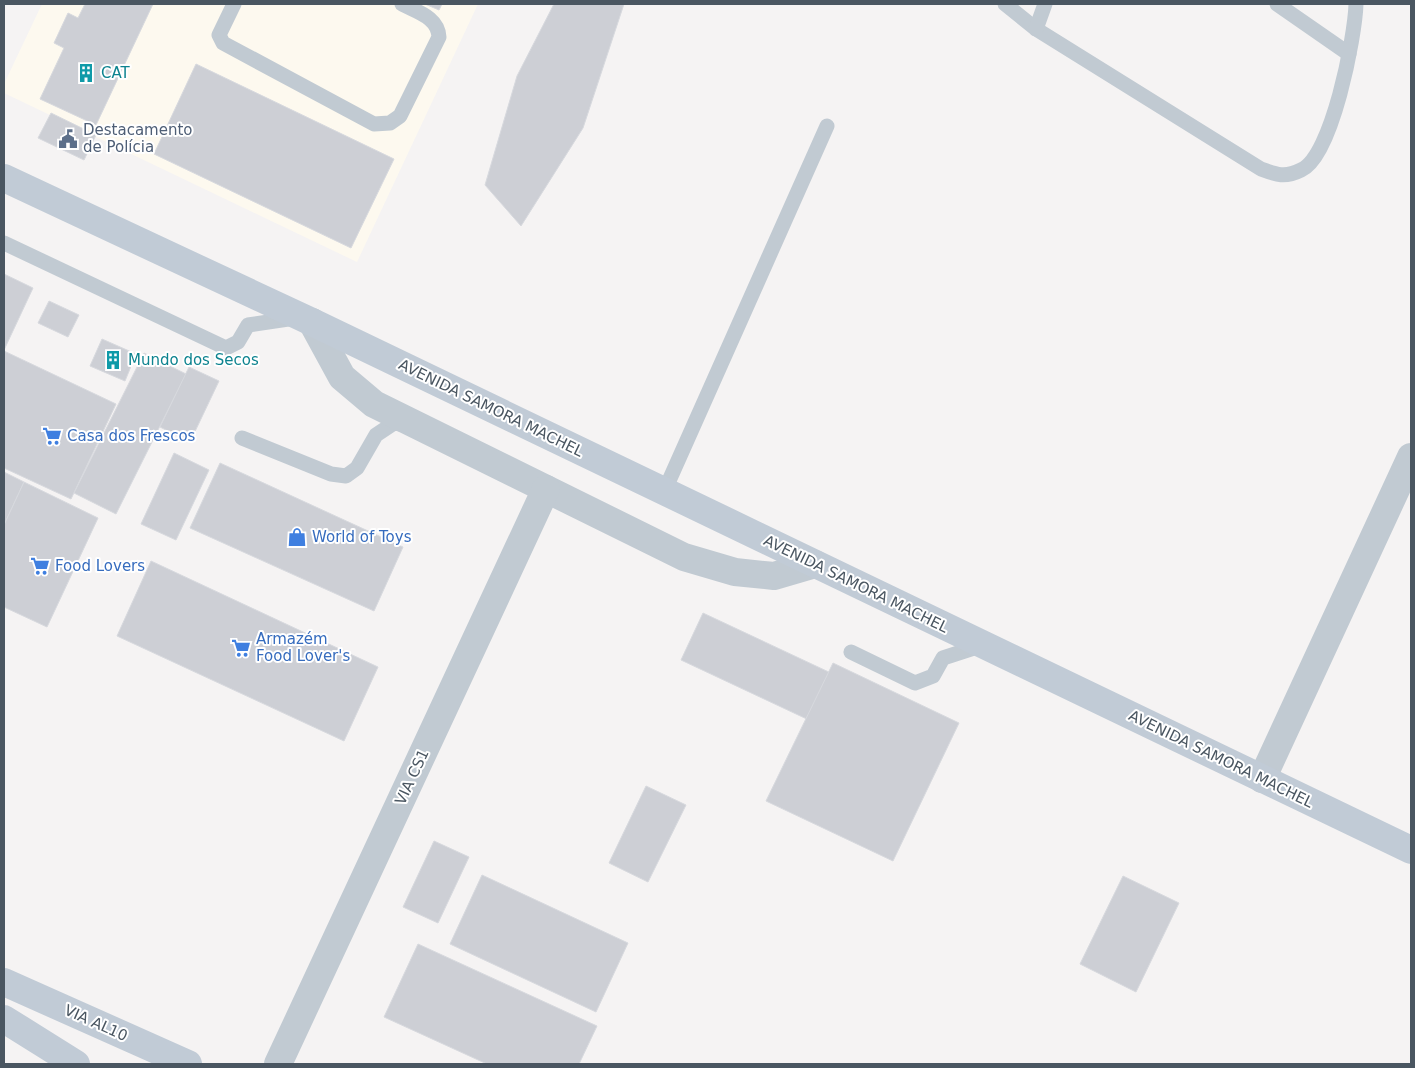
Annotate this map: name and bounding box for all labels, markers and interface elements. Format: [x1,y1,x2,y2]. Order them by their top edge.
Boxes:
building icon: CAT [75,62,97,84]
place label: CAT [101,64,131,82]
place label: Destacamento de Polícia [83,121,193,156]
public building icon: Destacamento de Polícia [57,128,79,150]
building icon: Mundo dos Secos [102,349,124,371]
place label: Mundo dos Secos [128,351,259,369]
street label: AVENIDA SAMORA MACHEL [396,355,587,461]
supermarket icon: Casa dos Frescos [41,425,63,447]
place label: Casa dos Frescos [67,427,196,445]
shop icon: World of Toys [286,526,308,548]
place label: World of Toys [312,528,412,546]
street label: AVENIDA SAMORA MACHEL [761,531,952,637]
supermarket icon: Food Lovers [29,555,51,577]
place label: Food Lovers [55,557,145,575]
place label: Armazém Food Lover's [256,630,350,665]
supermarket icon: Armazém Food Lover's [230,637,252,659]
street label: AVENIDA SAMORA MACHEL [1126,706,1317,812]
street label: VIA CS1 [391,746,433,808]
street label: VIA AL10 [62,1001,130,1045]

